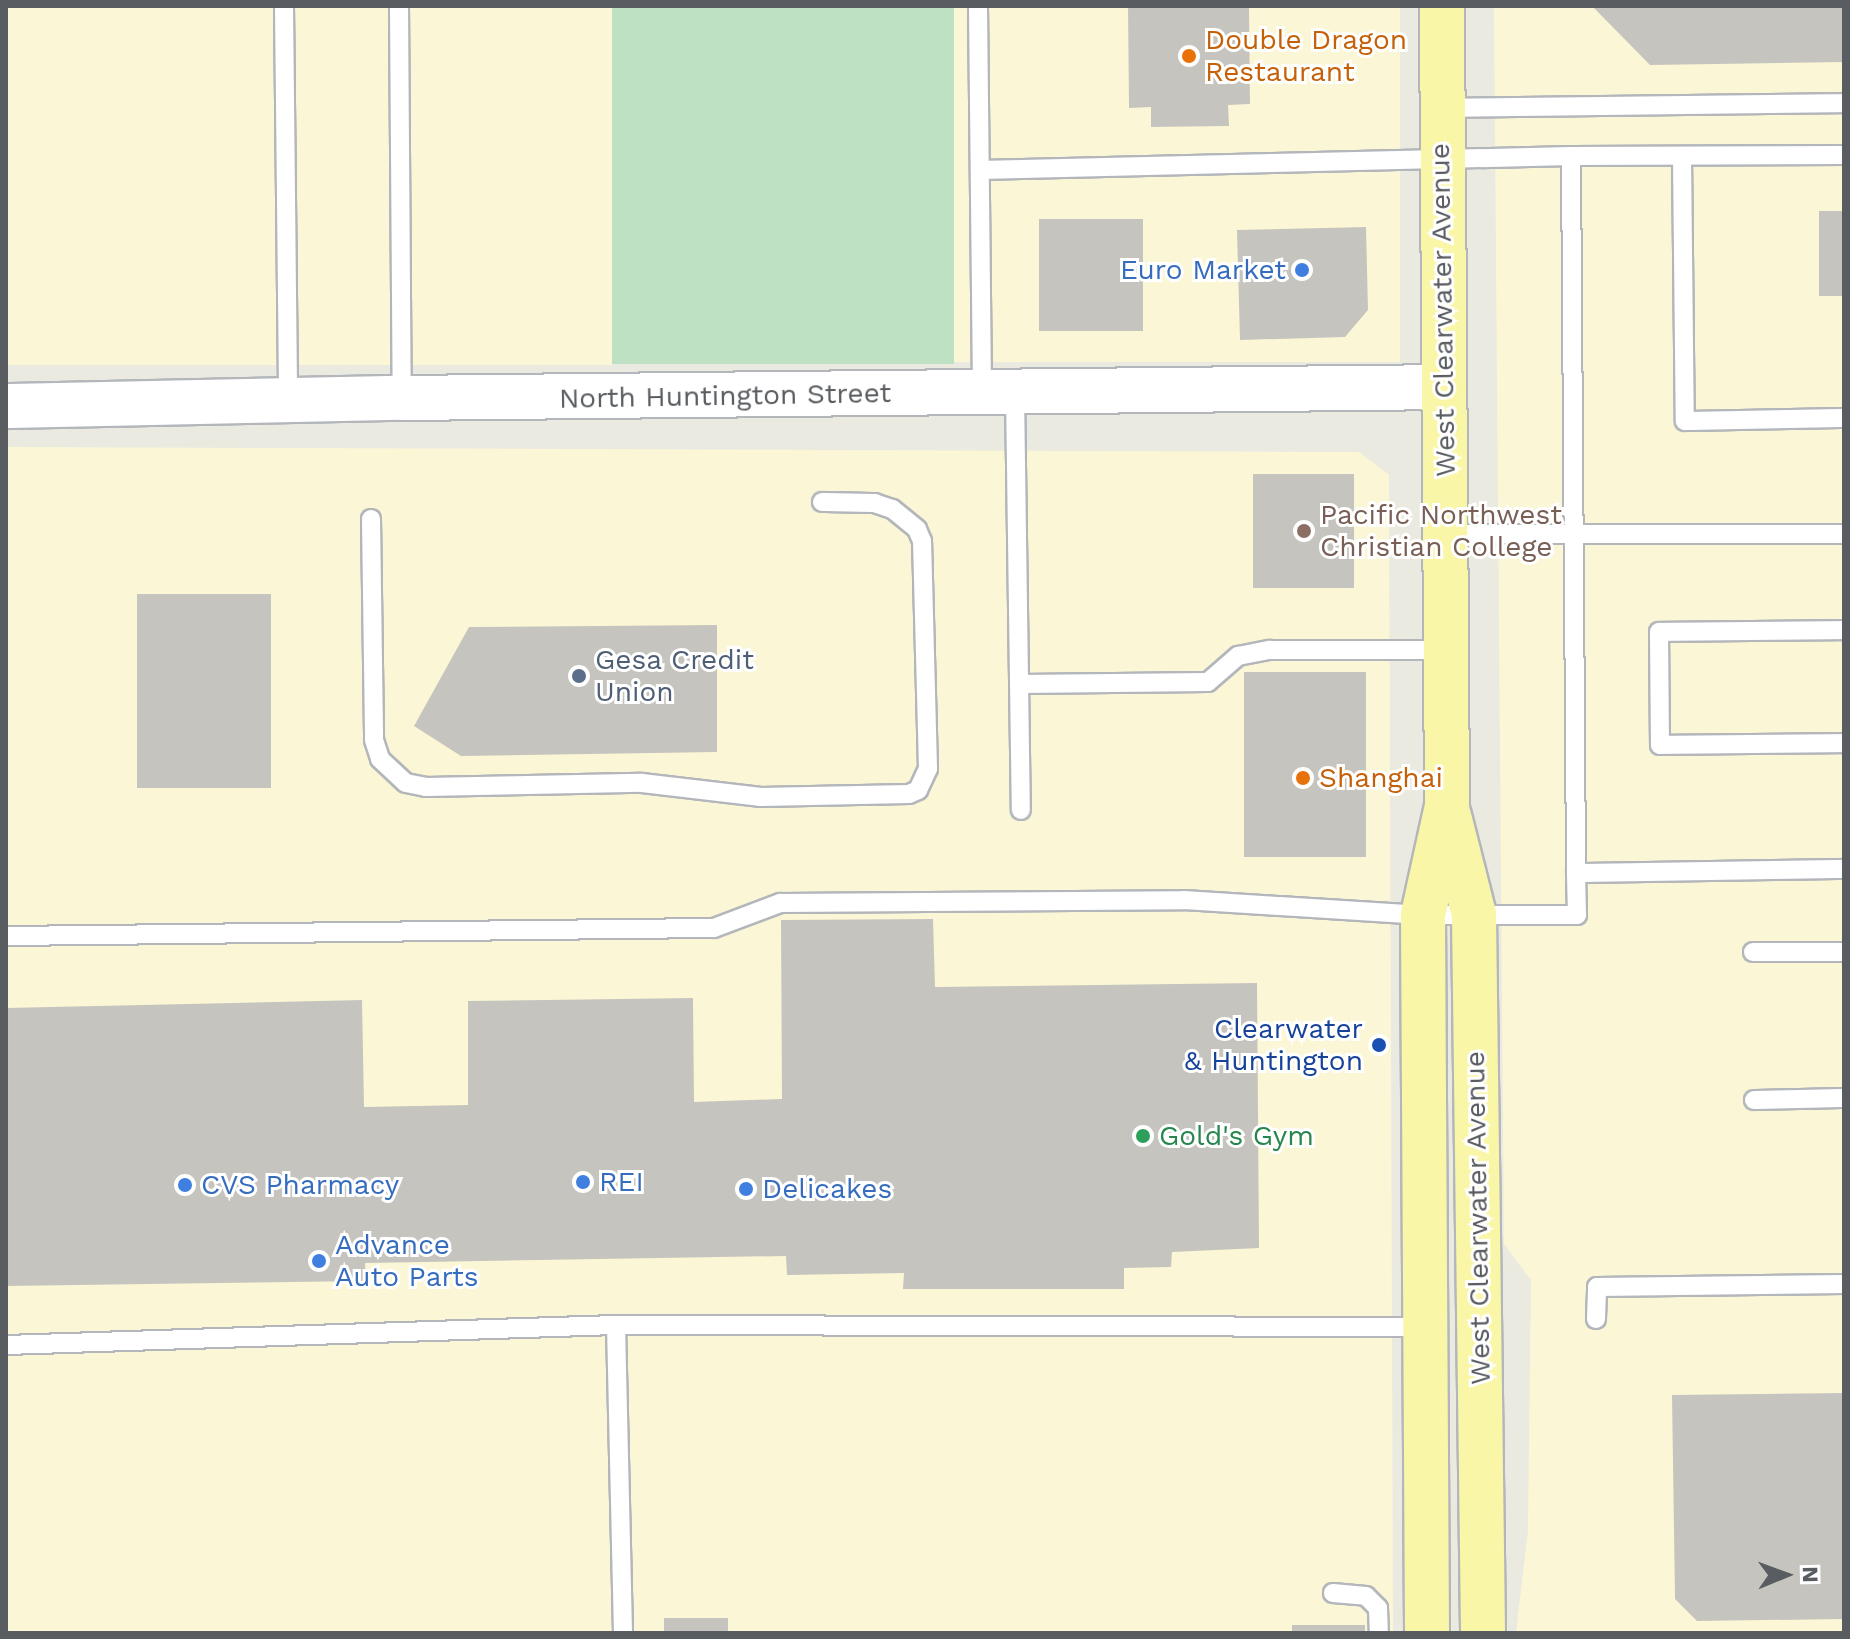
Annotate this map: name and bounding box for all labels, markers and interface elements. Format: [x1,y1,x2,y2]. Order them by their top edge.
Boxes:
place label: Double Dragon Restaurant [1205,23,1407,89]
marker: Double Dragon Restaurant [1180,47,1198,65]
street label: West Clearwater Avenue [1423,142,1463,478]
place label: Euro Market [1120,253,1286,287]
marker: Euro Market [1293,261,1311,279]
street label: North Huntington Street [559,376,891,416]
place label: Pacific Northwest Christian College [1320,498,1562,564]
marker: Pacific Northwest Christian College [1295,522,1313,540]
place label: Gesa Credit Union [595,643,755,709]
marker: Gesa Credit Union [570,667,588,685]
place label: Shanghai [1319,761,1443,795]
marker: Shanghai [1294,769,1312,787]
place label: Clearwater & Huntington [1184,1012,1363,1078]
marker: Clearwater & Huntington [1370,1036,1388,1054]
street label: West Clearwater Avenue [1458,1050,1498,1386]
place label: Gold's Gym [1159,1119,1314,1153]
marker: Gold's Gym [1134,1127,1152,1145]
place label: REI [599,1165,644,1199]
place label: CVS Pharmacy [201,1168,399,1202]
place label: Delicakes [762,1172,892,1206]
marker: REI [574,1173,592,1191]
marker: CVS Pharmacy [176,1176,194,1194]
marker: Delicakes [737,1180,755,1198]
place label: Advance Auto Parts [335,1228,479,1294]
marker: Advance Auto Parts [310,1252,328,1270]
north arrow [1746,1535,1826,1615]
text: N [1798,1566,1823,1583]

